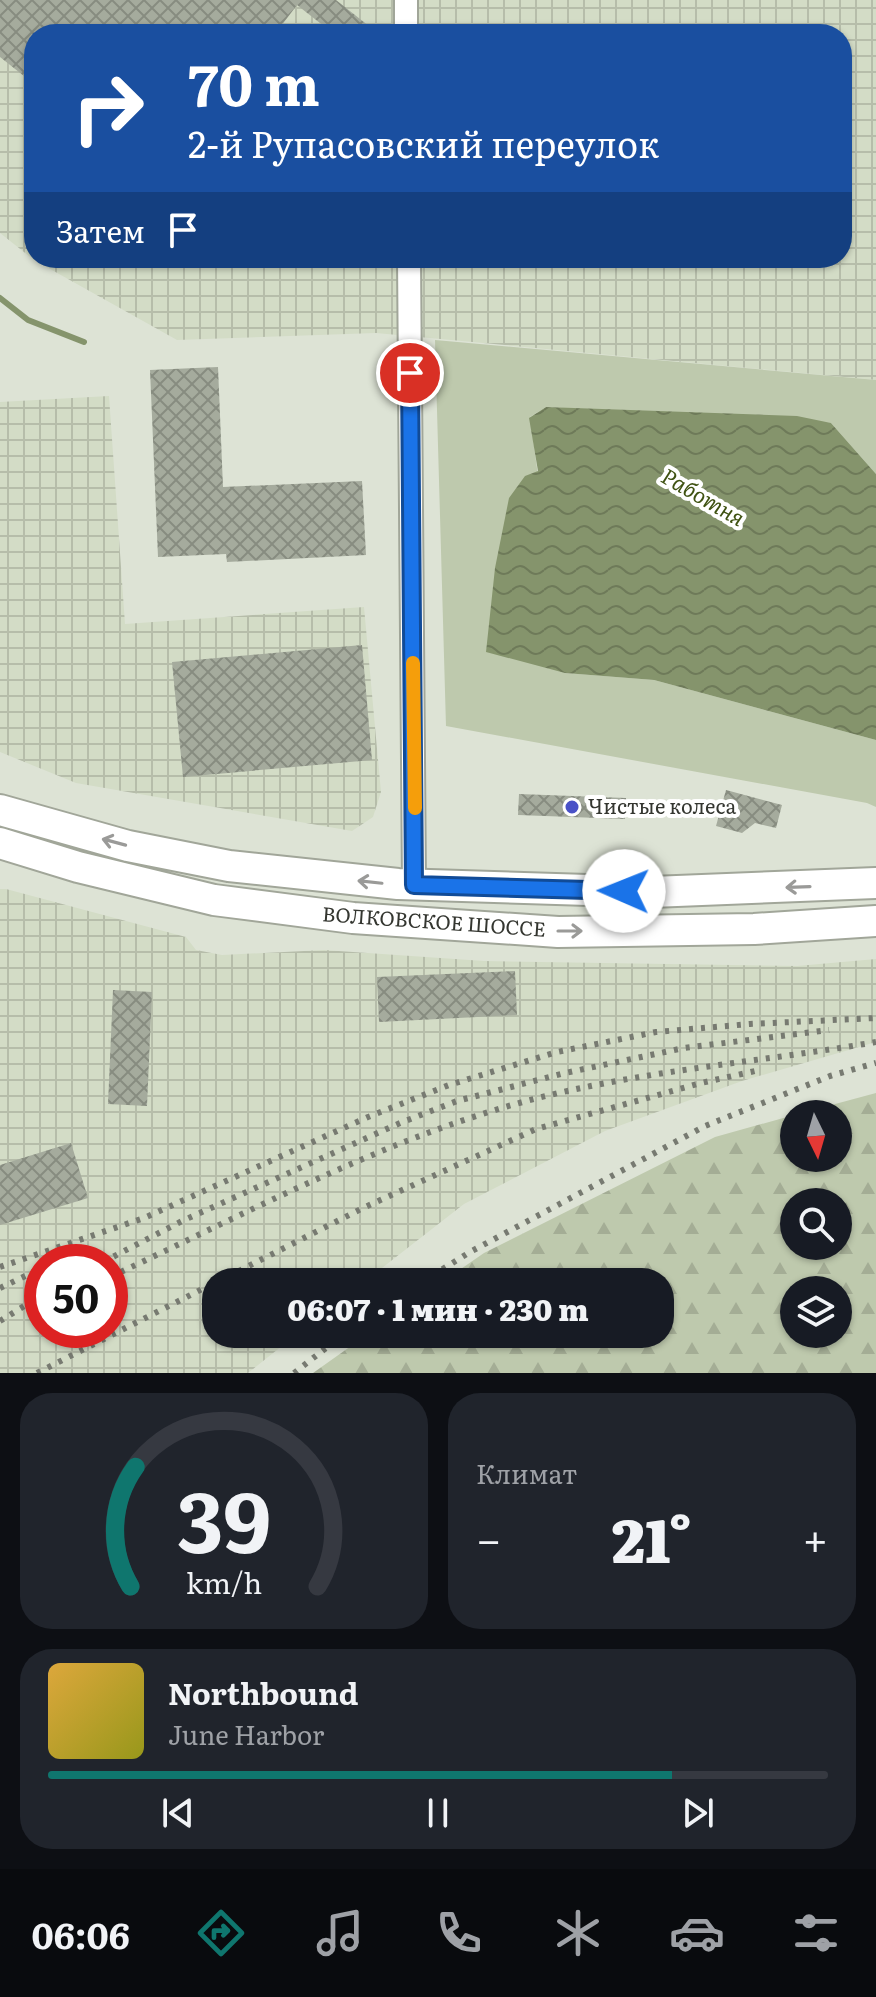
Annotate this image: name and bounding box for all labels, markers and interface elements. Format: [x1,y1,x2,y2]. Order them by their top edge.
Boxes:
text: 70 m [188,40,320,123]
icon: right [56,56,160,160]
text: 2-й Рупасовский переулок [188,116,659,169]
text: Затем [56,208,145,252]
icon: arrive [161,208,205,252]
pin [376,339,444,407]
icon: arrive [388,351,432,395]
water label: Работня [656,458,752,533]
place label: Чистые колеса [588,790,736,820]
marker: Чистые колеса [563,798,581,816]
one-way arrow [101,833,127,848]
position arrow [582,849,666,933]
one-way arrow [358,874,384,889]
one-way arrow [785,879,812,894]
street label: ВОЛКОВСКОЕ ШОССЕ [321,897,547,943]
one-way arrow [556,924,583,939]
north arrow [780,1100,852,1172]
map controls [780,1100,852,1348]
button: search [780,1188,852,1260]
speed limit sign: 50 [24,1244,128,1348]
button: layers [780,1276,852,1348]
text: 06:07 · 1 мин · 230 m [287,1286,589,1330]
text: Климат [476,1453,577,1492]
text: 39 [177,1455,271,1579]
text: 21° [612,1492,692,1581]
text: − [476,1504,502,1570]
text: + [802,1504,828,1570]
text: km/h [186,1560,262,1603]
text: Northbound [168,1670,359,1714]
text: June Harbor [168,1714,324,1753]
icon: previous [156,1791,200,1835]
icon: pause [416,1791,460,1835]
icon: next [676,1791,720,1835]
icon: directions [193,1905,249,1961]
icon: music [312,1905,368,1961]
icon: phone [431,1905,487,1961]
icon: climate [550,1905,606,1961]
icon: car [669,1905,725,1961]
icon: filters [788,1905,844,1961]
text: 06:06 [32,1907,130,1960]

